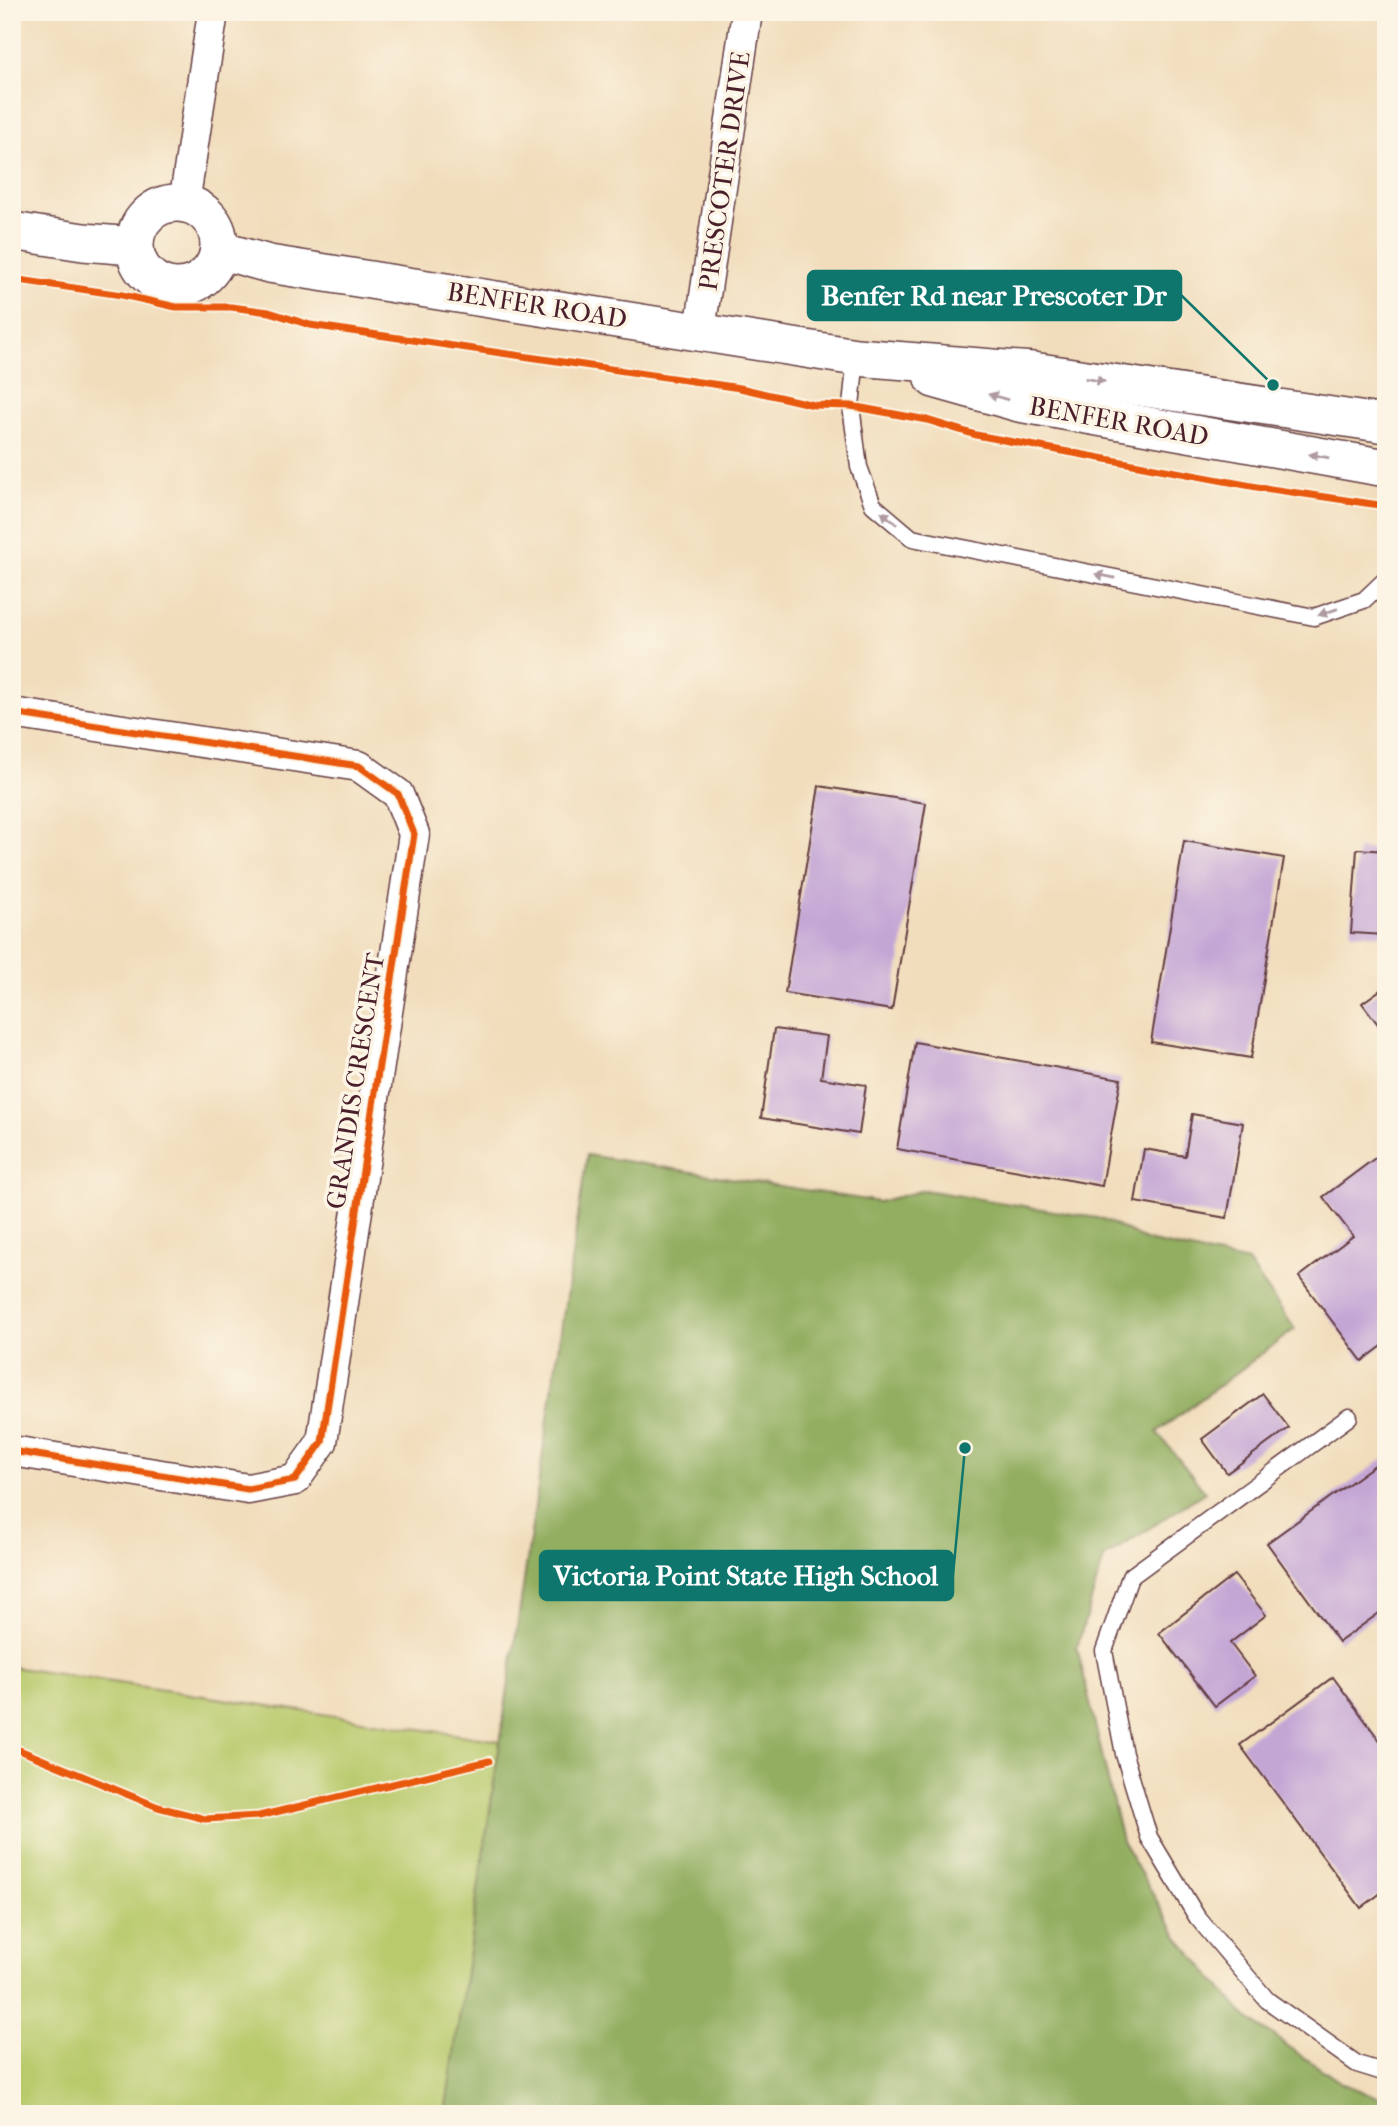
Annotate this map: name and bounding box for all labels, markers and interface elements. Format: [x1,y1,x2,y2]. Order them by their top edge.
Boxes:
street label: PRESCOTER DRIVE [692,49,757,293]
callout: Benfer Rd near Prescoter Dr [808,271,1181,320]
street label: BENFER ROAD [445,276,629,335]
text: Benfer Rd near Prescoter Dr [821,279,1168,312]
one-way arrow [1084,375,1106,386]
street label: BENFER ROAD [1027,390,1211,453]
one-way arrow [988,392,1009,402]
one-way arrow [1307,450,1329,461]
one-way arrow [880,511,897,526]
one-way arrow [1094,570,1116,581]
one-way arrow [1317,607,1338,618]
street label: GRANDIS CRESCENT [320,950,391,1211]
callout: Victoria Point State High School [540,1551,953,1600]
text: Victoria Point State High School [553,1559,939,1592]

